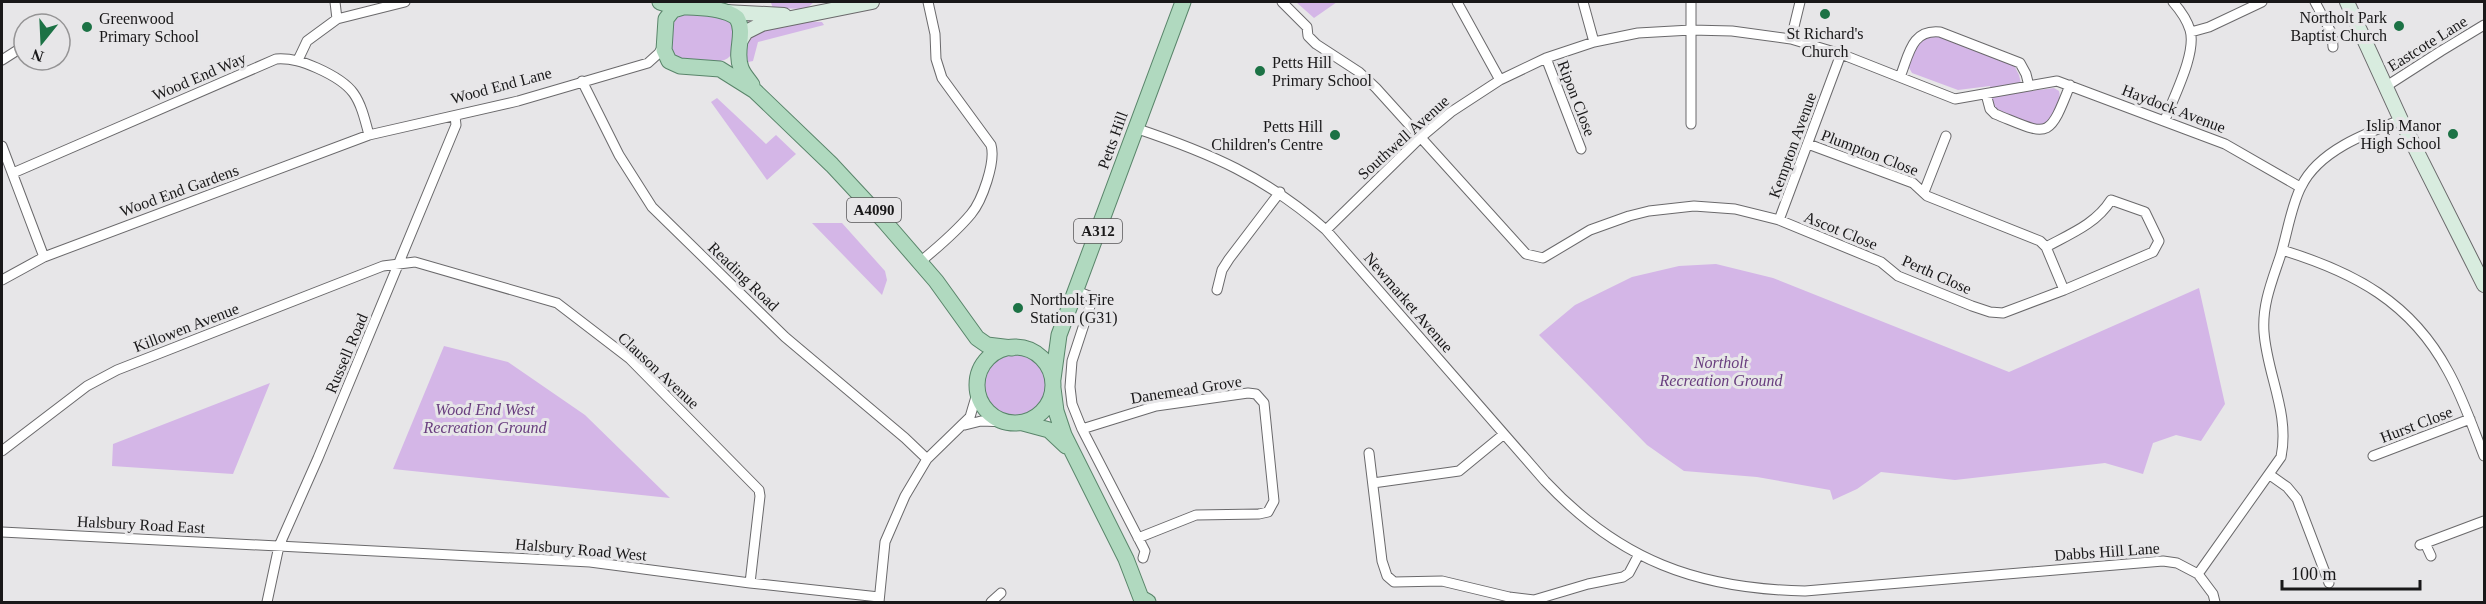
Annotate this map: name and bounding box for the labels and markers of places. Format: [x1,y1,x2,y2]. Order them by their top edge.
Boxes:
marker: St Richard's Church [1818,7,1832,21]
place label: Northolt Park Baptist Church [2291,9,2387,45]
place label: Greenwood Primary School [99,10,200,46]
marker: Northolt Park Baptist Church [2392,19,2406,33]
marker: Greenwood Primary School [80,20,94,34]
place label: St Richard's Church [1786,25,1864,60]
place label: Petts Hill Primary School [1272,54,1373,90]
marker: Petts Hill Primary School [1253,64,1267,78]
place label: Islip Manor High School [2361,117,2442,153]
place label: Petts Hill Children's Centre [1211,118,1324,153]
marker: Islip Manor High School [2446,127,2460,141]
marker: Petts Hill Children's Centre [1328,128,1342,142]
place label: Northolt Fire Station (G31) [1030,291,1118,327]
marker: Northolt Fire Station (G31) [1011,301,1025,315]

